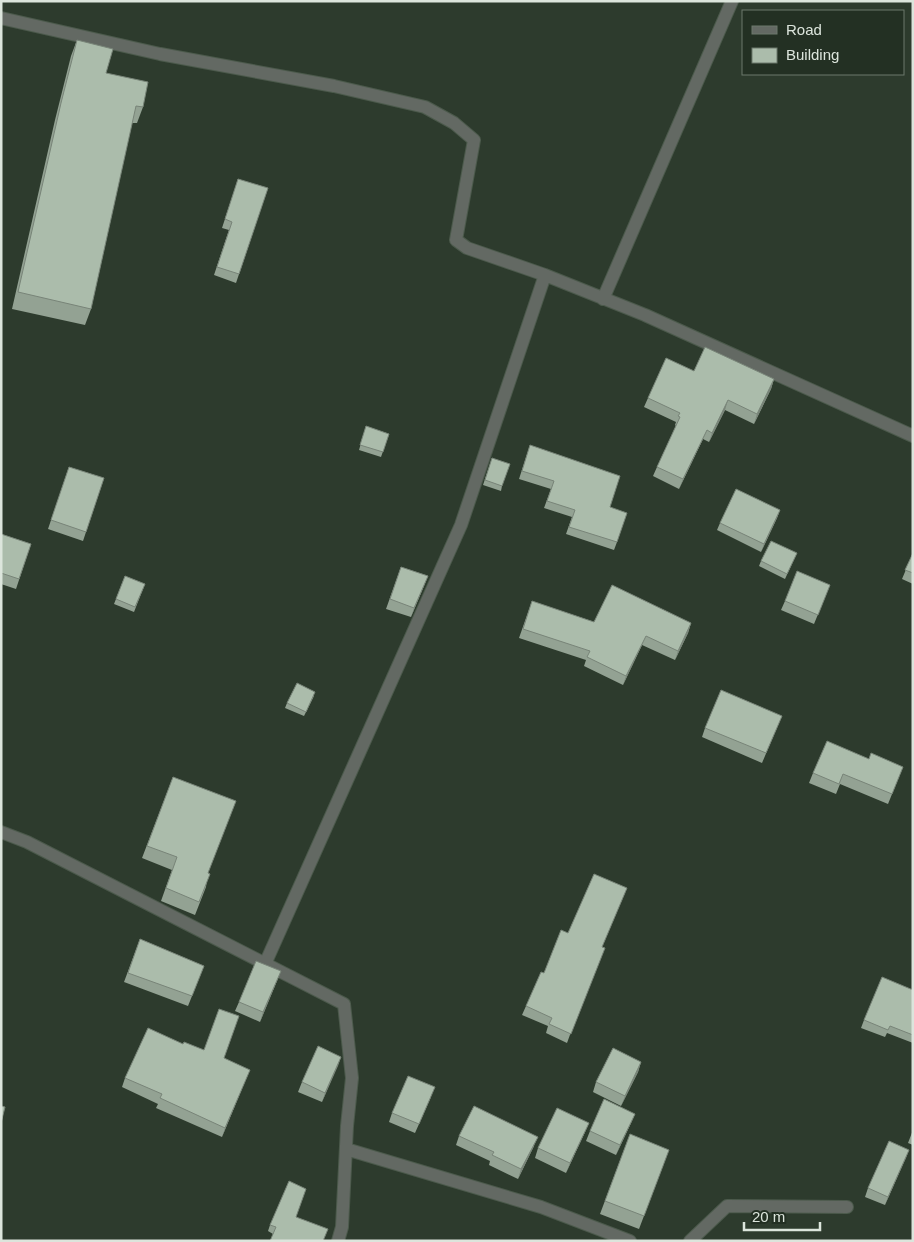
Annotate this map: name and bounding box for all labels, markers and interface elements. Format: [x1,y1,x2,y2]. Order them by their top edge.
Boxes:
legend [742,10,904,75]
text: Road [786,21,822,38]
text: Building [786,46,839,63]
scale bar [744,1200,820,1232]
text: 20 m [752,1208,785,1225]

